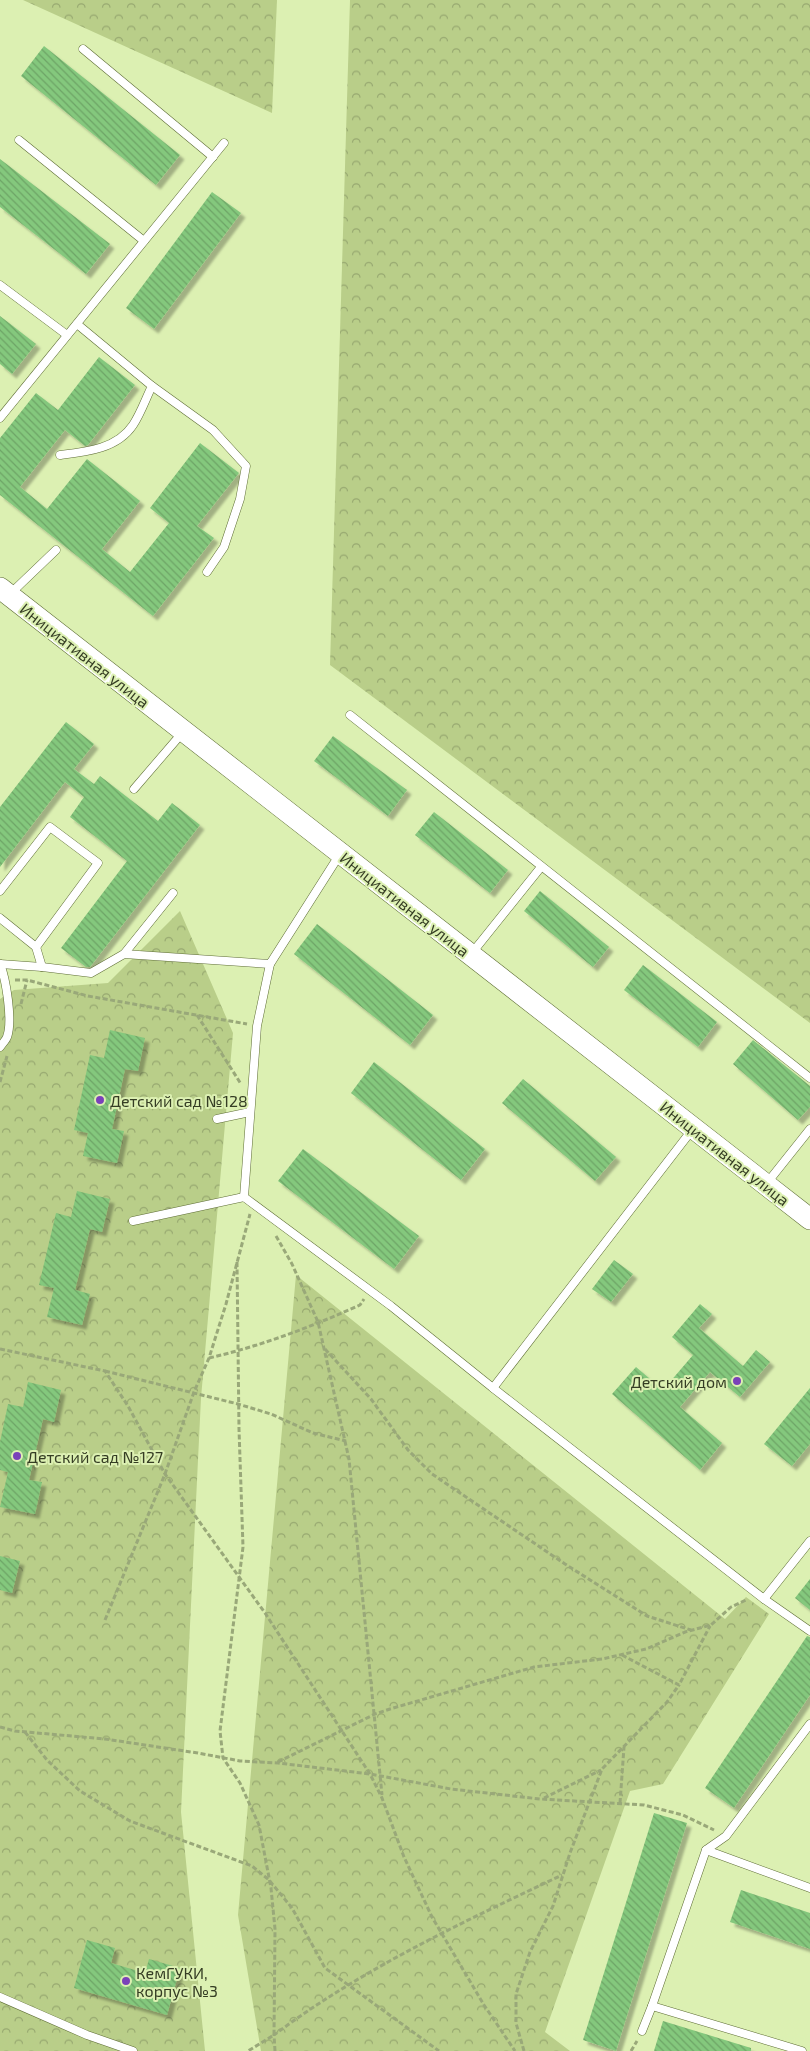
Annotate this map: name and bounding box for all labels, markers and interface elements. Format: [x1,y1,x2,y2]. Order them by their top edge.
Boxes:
street label: Инициативная улица [16,599,153,712]
street label: Инициативная улица [336,848,473,961]
place label: Детский сад №128 [110,1091,248,1110]
marker: Детский сад №128 [94,1094,106,1106]
street label: Инициативная улица [656,1097,793,1210]
place label: Детский дом [631,1372,727,1391]
marker: Детский дом [731,1375,743,1387]
place label: Детский сад №127 [27,1447,163,1466]
marker: Детский сад №127 [11,1450,23,1462]
place label: КемГУКИ, корпус №3 [136,1963,218,2001]
marker: КемГУКИ, корпус №3 [120,1975,132,1987]

